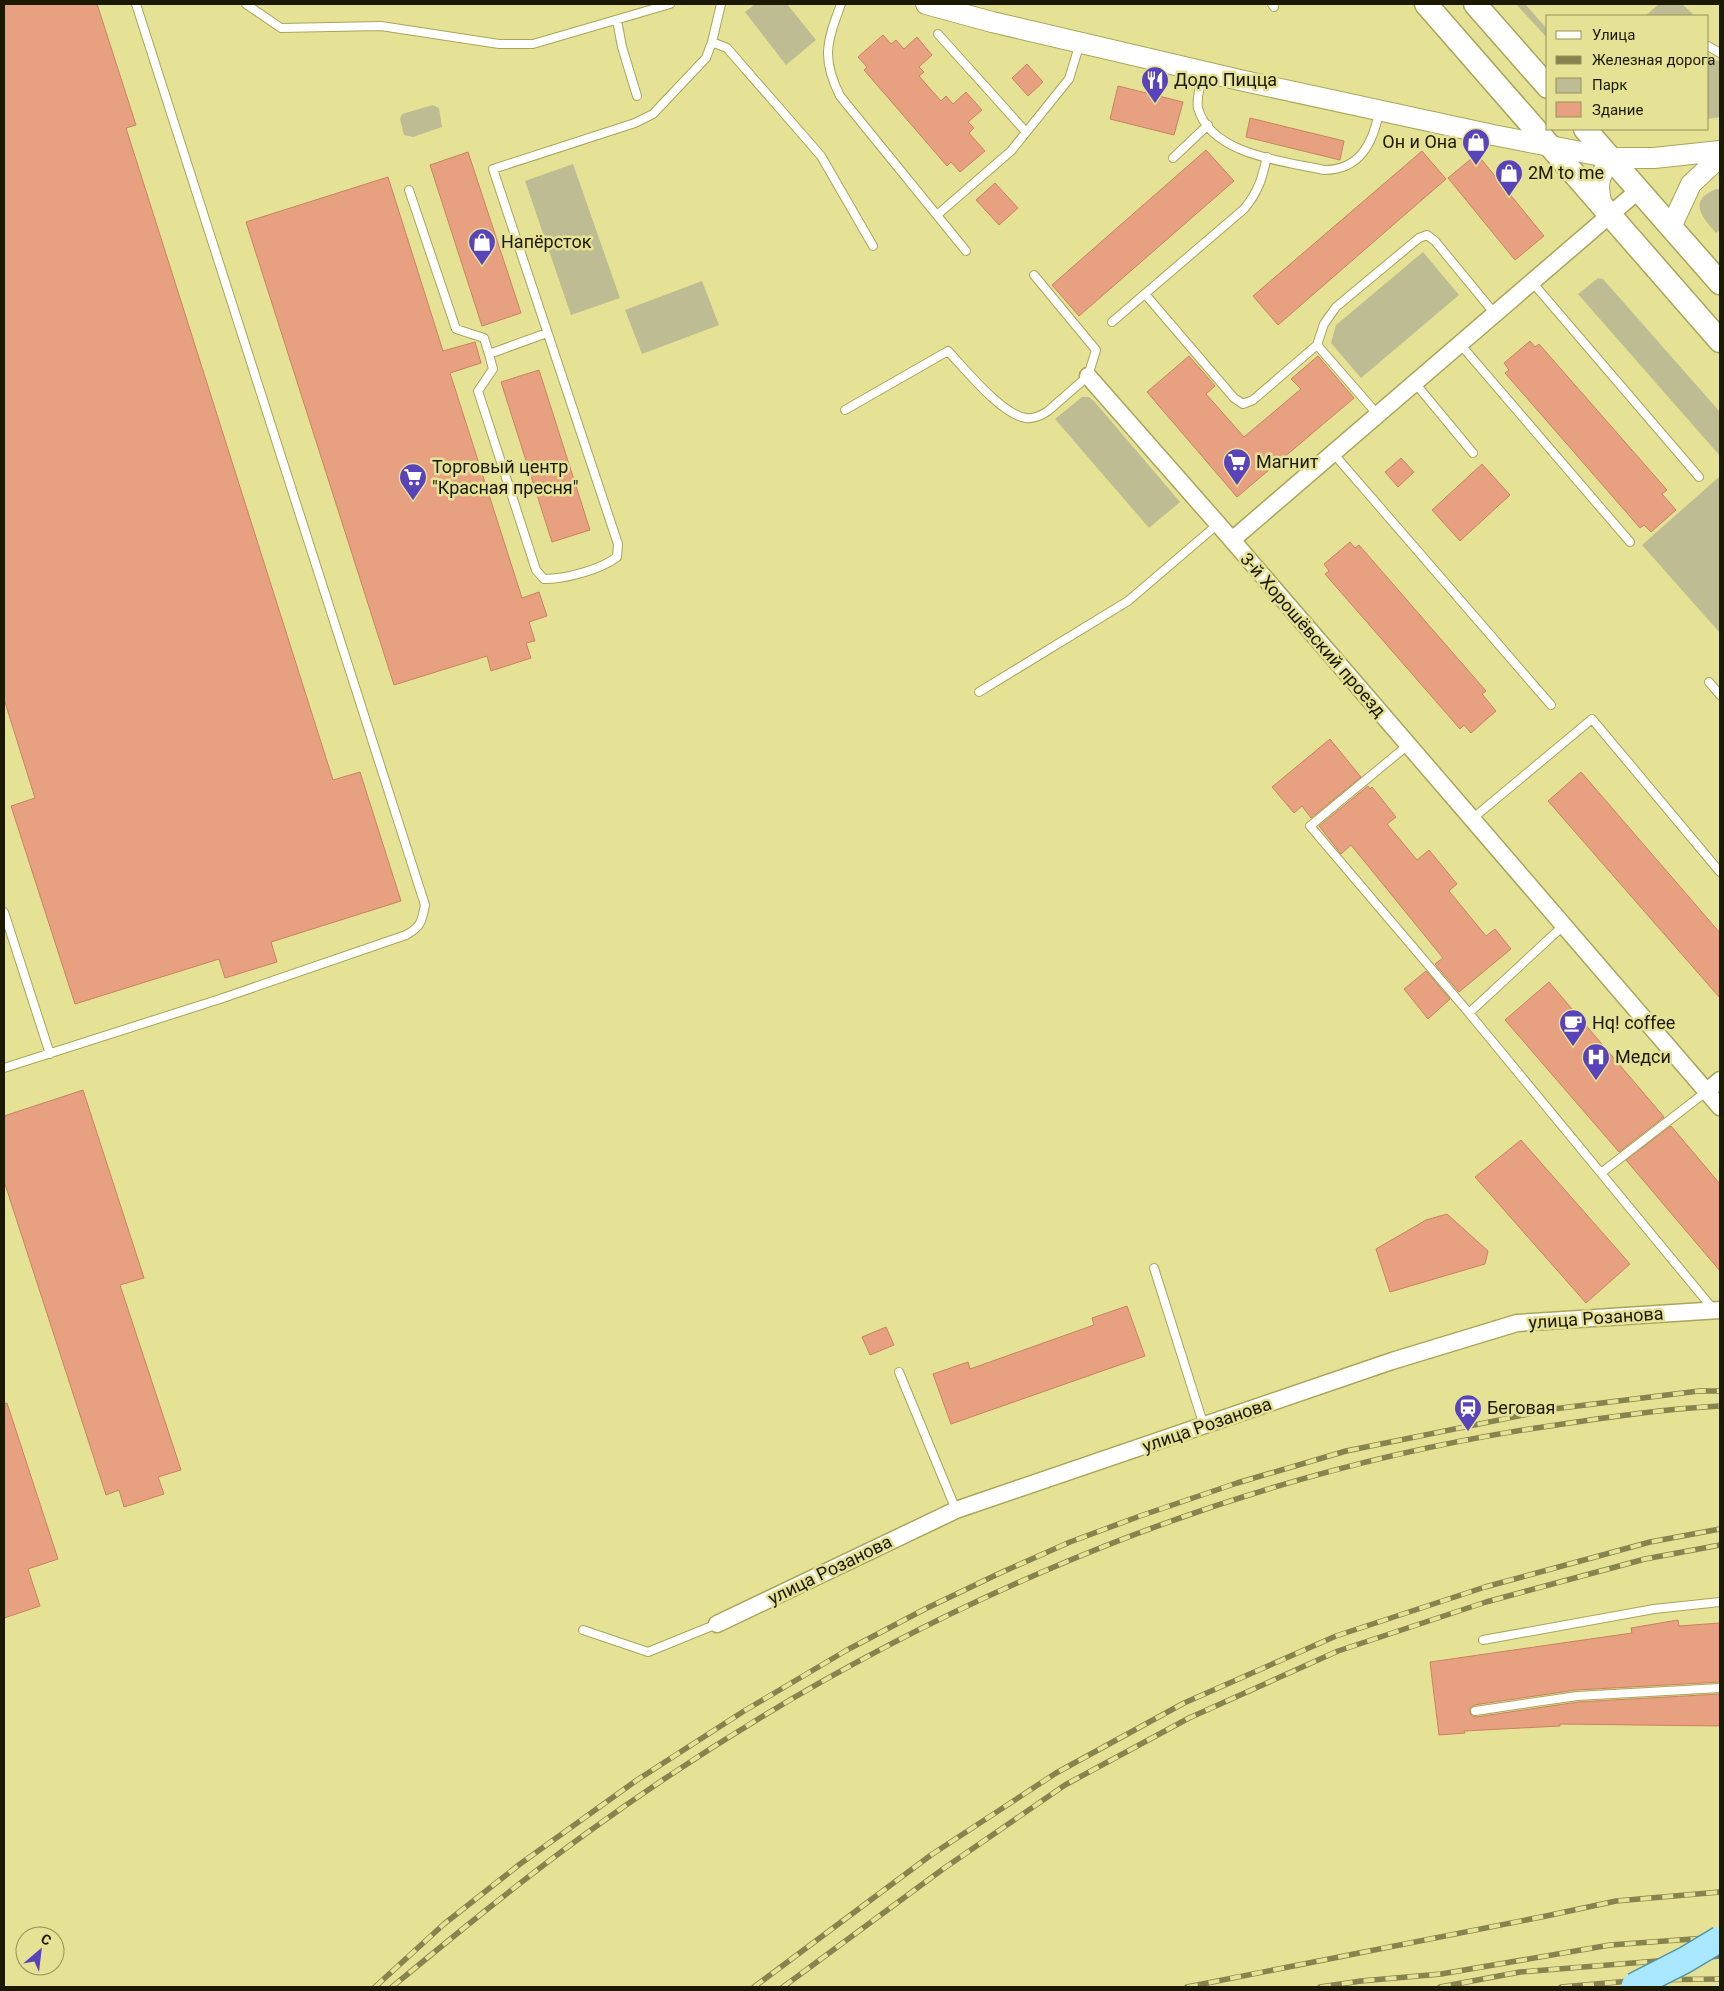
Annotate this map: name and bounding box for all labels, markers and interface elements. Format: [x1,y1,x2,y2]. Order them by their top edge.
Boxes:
legend [1546,15,1709,130]
text: Улица [1592,26,1635,44]
text: Железная дорога [1592,51,1715,69]
restaurant icon: Додо Пицца [1140,65,1170,104]
place label: Додо Пицца [1174,69,1277,90]
text: Парк [1592,76,1627,94]
text: Здание [1592,101,1643,119]
shop icon: Он и Она [1461,127,1491,166]
place label: Он и Она [1382,131,1457,152]
shop icon: 2M to me [1494,158,1524,197]
place label: 2M to me [1528,162,1604,183]
shop icon: Напёрсток [467,227,497,266]
place label: Напёрсток [501,231,592,252]
supermarket icon: Магнит [1222,447,1252,486]
place label: Магнит [1256,451,1319,472]
place label: Торговый центр "Красная пресня" [432,456,578,498]
supermarket icon: Торговый центр "Красная пресня" [398,462,428,501]
street label: 3-й Хорошёвский проезд [1236,548,1391,721]
cafe icon: Hq! coffee [1558,1008,1588,1047]
place label: Hq! coffee [1592,1012,1675,1033]
hospital icon: Медси [1581,1042,1611,1081]
place label: Медси [1615,1046,1671,1067]
street label: улица Розанова [1528,1302,1664,1333]
street label: улица Розанова [1140,1393,1274,1456]
station icon: Беговая [1453,1393,1483,1432]
place label: Беговая [1487,1397,1556,1418]
street label: улица Розанова [764,1531,895,1609]
north arrow [15,1926,65,1976]
text: С [38,1930,54,1949]

